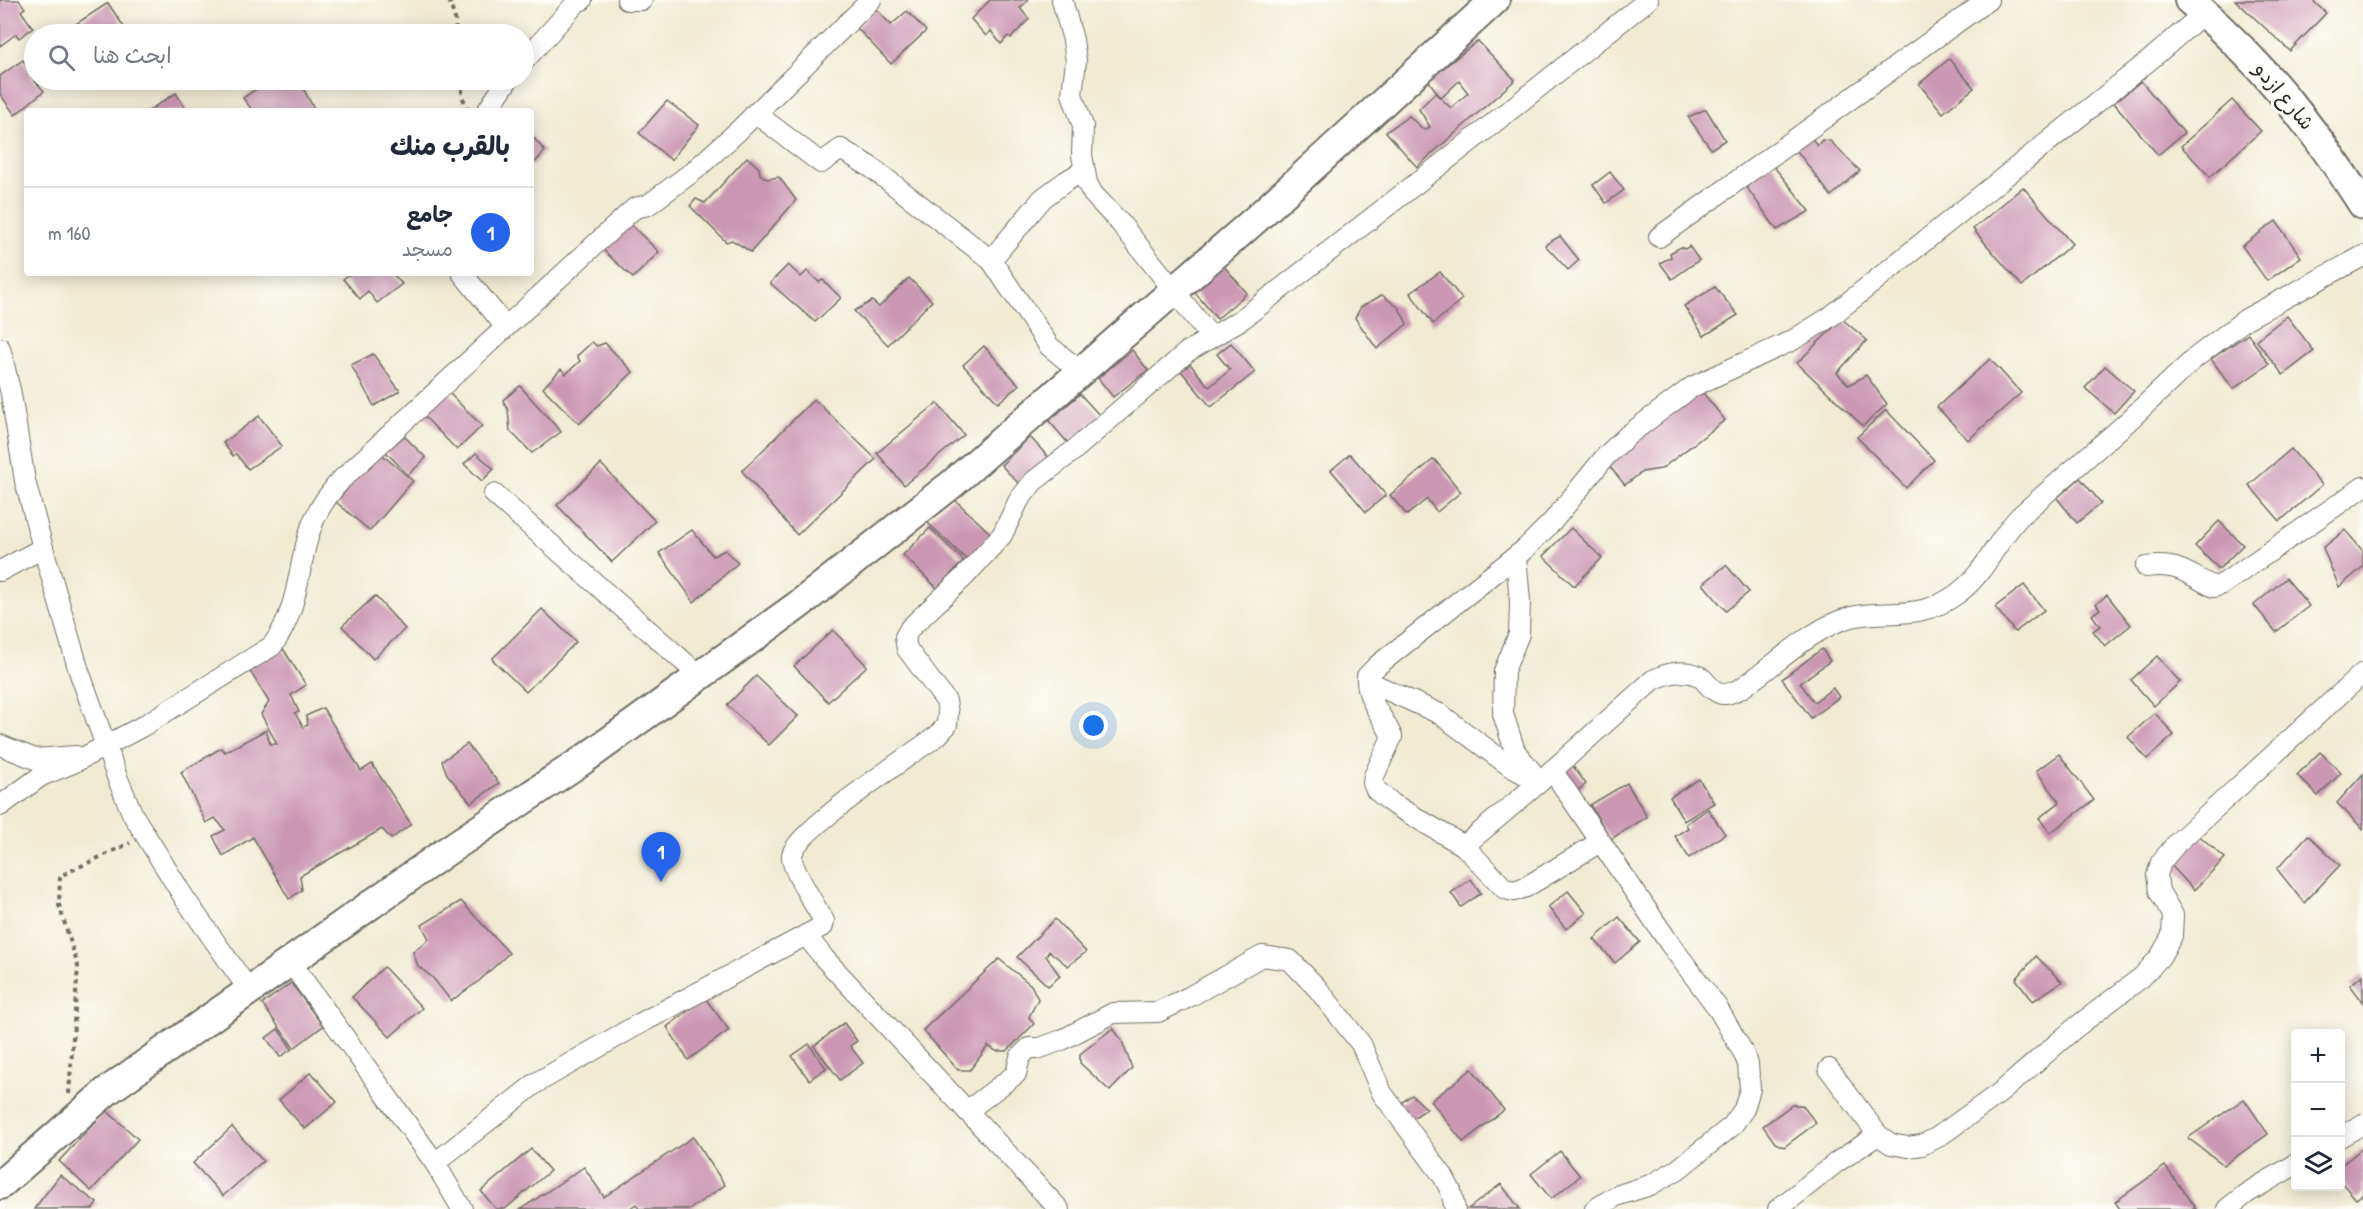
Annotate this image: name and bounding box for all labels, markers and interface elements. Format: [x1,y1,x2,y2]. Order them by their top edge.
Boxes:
search box [24,24,534,90]
text: ابحث هنا [93,40,172,70]
icon: search [45,41,78,74]
street label: شارع ازدو [2247,55,2321,136]
text: بالقرب منك [390,128,510,163]
text: جامع [406,199,453,229]
text: 160 m [48,219,90,246]
text: 1 [487,219,494,246]
text: مسجد [402,235,453,262]
your location [1079,711,1108,740]
pin: 1 [642,832,680,882]
map controls [2291,1029,2345,1191]
button: + [2291,1029,2345,1083]
button: − [2291,1083,2345,1137]
button: layers [2291,1137,2345,1191]

